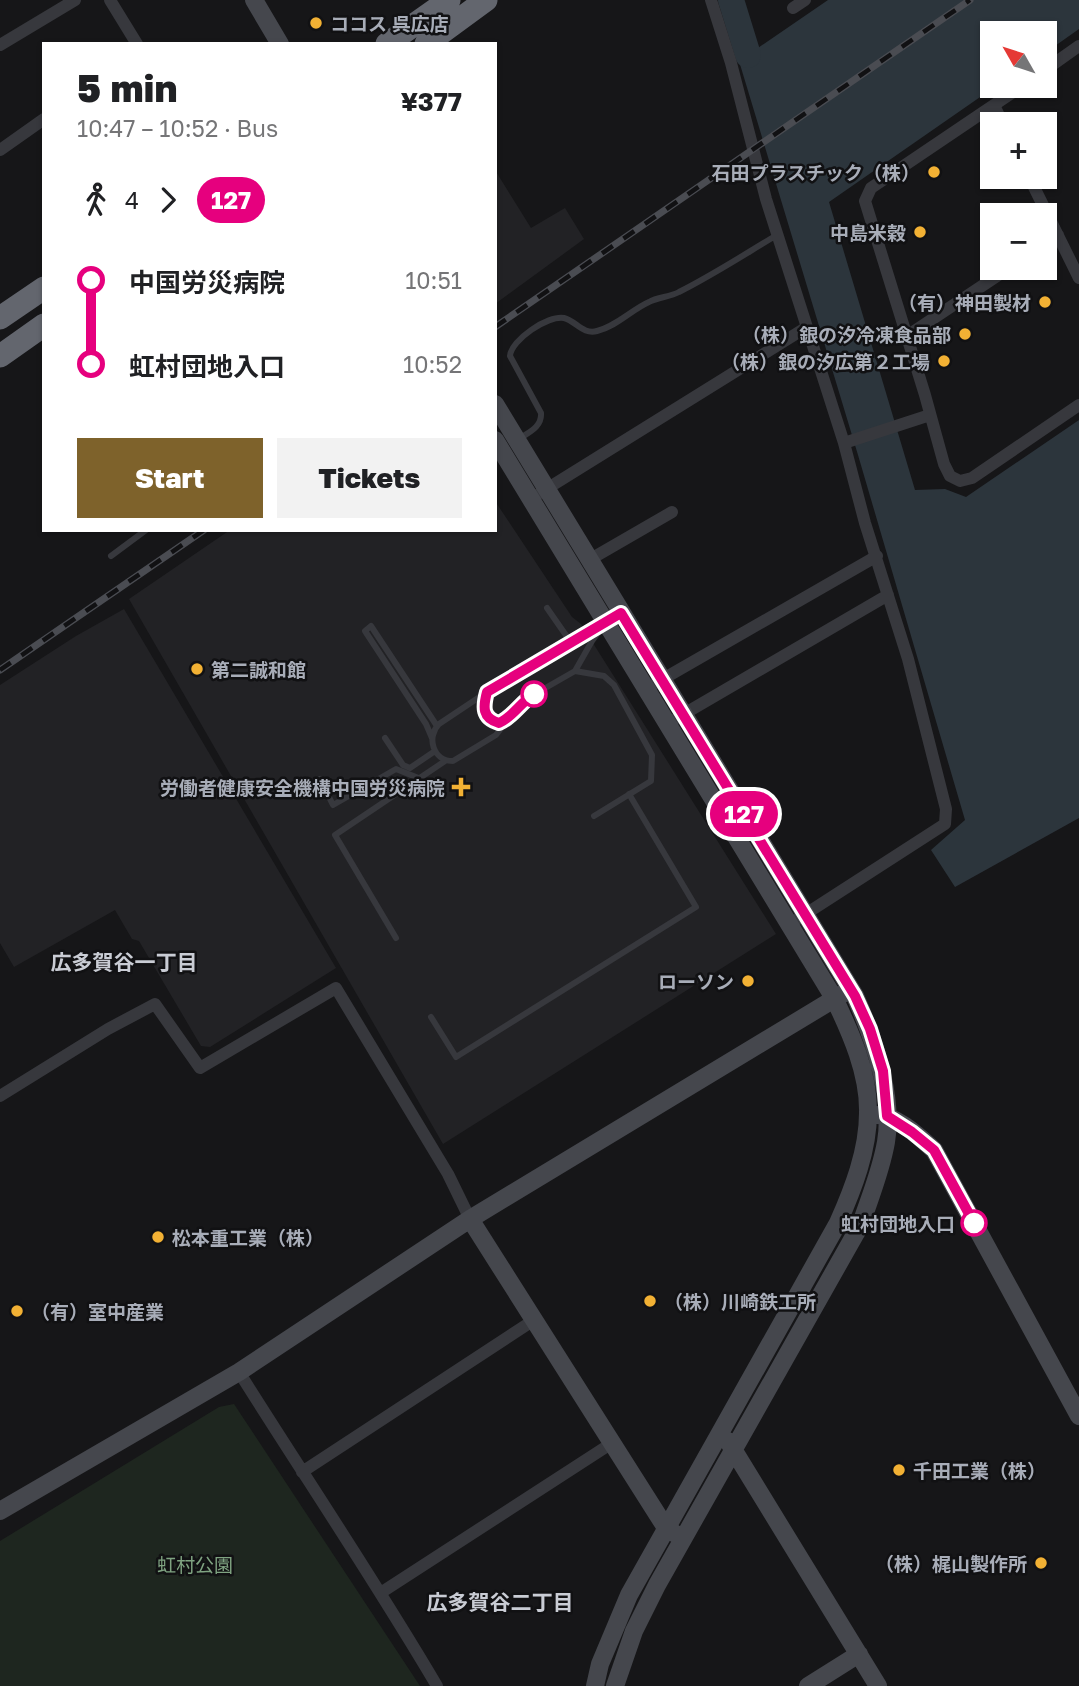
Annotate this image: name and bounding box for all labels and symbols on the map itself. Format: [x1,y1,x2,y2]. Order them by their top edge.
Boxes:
place label: ココス 呉広店 [330,12,449,35]
marker: ココス 呉広店 [308,15,324,31]
north arrow [980,21,1057,98]
place label: 石田プラスチック（株） [711,161,920,184]
marker: 石田プラスチック（株） [926,164,942,180]
place label: 中島米穀 [830,221,906,244]
marker: 中島米穀 [912,224,928,240]
place label: （有）神田製材 [898,291,1031,314]
marker: （有）神田製材 [1037,294,1053,310]
place label: （株）銀の汐冷凍食品部 [742,323,951,346]
marker: （株）銀の汐冷凍食品部 [957,326,973,342]
place label: （株）銀の汐広第２工場 [721,350,930,373]
marker: （株）銀の汐広第２工場 [936,353,952,369]
place label: 第二誠和館 [211,658,306,681]
marker: 第二誠和館 [189,661,205,677]
unlabelled marker [521,681,547,707]
place label: 労働者健康安全機構中国労災病院 [160,776,445,799]
marker: 労働者健康安全機構中国労災病院 [451,777,471,797]
line badge: 127 [704,791,784,837]
district label: 広多賀谷一丁目 [51,949,198,975]
place label: ローソン [658,970,734,993]
marker: ローソン [740,973,756,989]
marker: 虹村団地入口 [961,1210,987,1236]
place label: 虹村団地入口 [841,1212,955,1235]
place label: 松本重工業（株） [172,1226,324,1249]
marker: 松本重工業（株） [150,1229,166,1245]
place label: （株）川崎鉄工所 [664,1290,816,1313]
marker: （株）川崎鉄工所 [642,1293,658,1309]
place label: （有）室中産業 [31,1300,164,1323]
marker: （有）室中産業 [9,1303,25,1319]
place label: 千田工業（株） [913,1459,1046,1482]
marker: 千田工業（株） [891,1462,907,1478]
place label: （株）梶山製作所 [875,1552,1027,1575]
park label: 虹村公園 [157,1553,233,1576]
marker: （株）梶山製作所 [1033,1555,1049,1571]
district label: 広多賀谷二丁目 [427,1589,574,1615]

